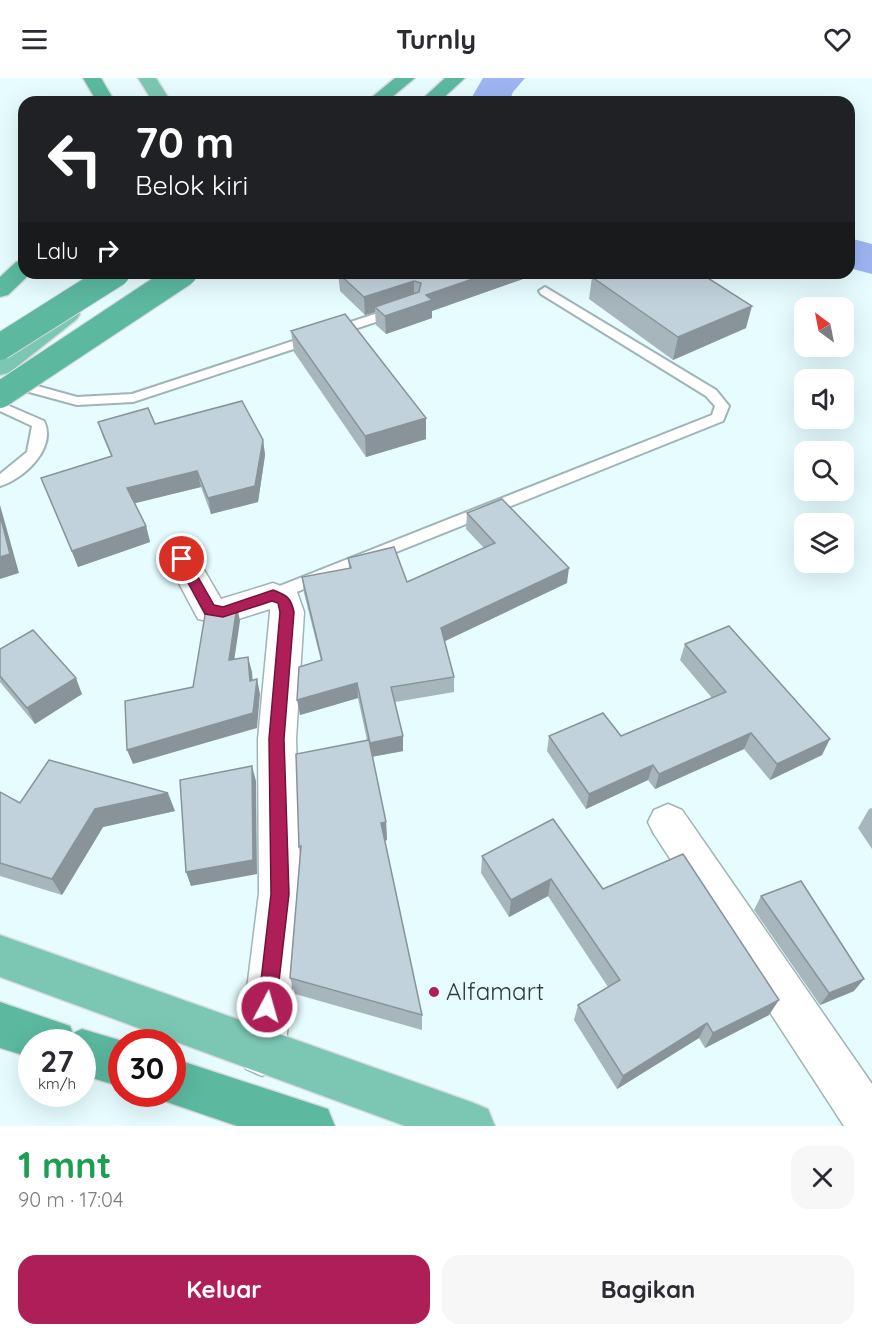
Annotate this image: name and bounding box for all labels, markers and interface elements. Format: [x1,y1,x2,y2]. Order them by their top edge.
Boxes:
text: Turnly [396,22,476,56]
icon: menu [18,23,51,56]
icon: heart [821,23,854,56]
text: 70 m [135,116,234,169]
icon: left [36,120,114,198]
text: Belok kiri [135,168,248,202]
icon: right [91,234,124,267]
text: Lalu [36,237,79,265]
north arrow [794,297,854,357]
map controls [794,297,854,573]
button: sound [794,369,854,429]
button: search [794,441,854,501]
button: layers [794,513,854,573]
pin [156,533,207,584]
icon: arrive [165,542,198,575]
position arrow [235,975,299,1039]
place label: Alfamart [446,976,544,1006]
marker: Alfamart [427,985,441,999]
speed limit sign: 30 [108,1029,186,1107]
text: 27 [40,1042,74,1080]
text: km/h [38,1074,76,1093]
text: 1 mnt [18,1142,111,1187]
button: close [791,1146,854,1209]
text: 90 m · 17:04 [18,1187,123,1212]
button: Keluar [18,1255,430,1324]
button: Bagikan [442,1255,854,1324]

